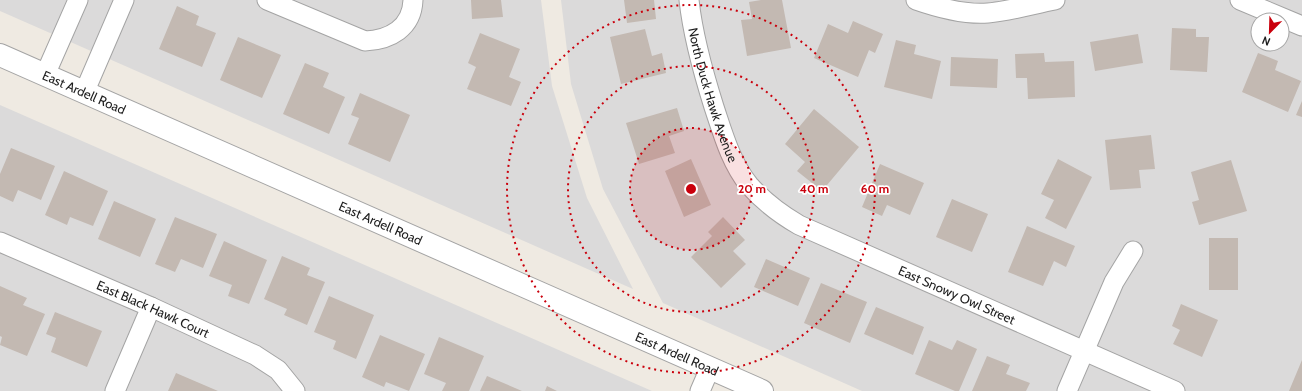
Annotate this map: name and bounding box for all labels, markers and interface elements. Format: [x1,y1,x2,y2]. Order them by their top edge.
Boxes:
north arrow [1250,12,1290,52]
street label: North Duck Hawk Avenue [685,26,741,165]
text: N [1260,33,1272,49]
street label: East Ardell Road [40,67,128,117]
text: 20 m [738,181,766,196]
text: 40 m [799,181,829,196]
text: 60 m [861,181,889,196]
centre of rings [684,182,698,196]
street label: East Ardell Road [337,198,425,248]
street label: East Snowy Owl Street [896,262,1018,328]
street label: East Black Hawk Court [94,277,212,341]
street label: East Ardell Road [633,328,721,379]

